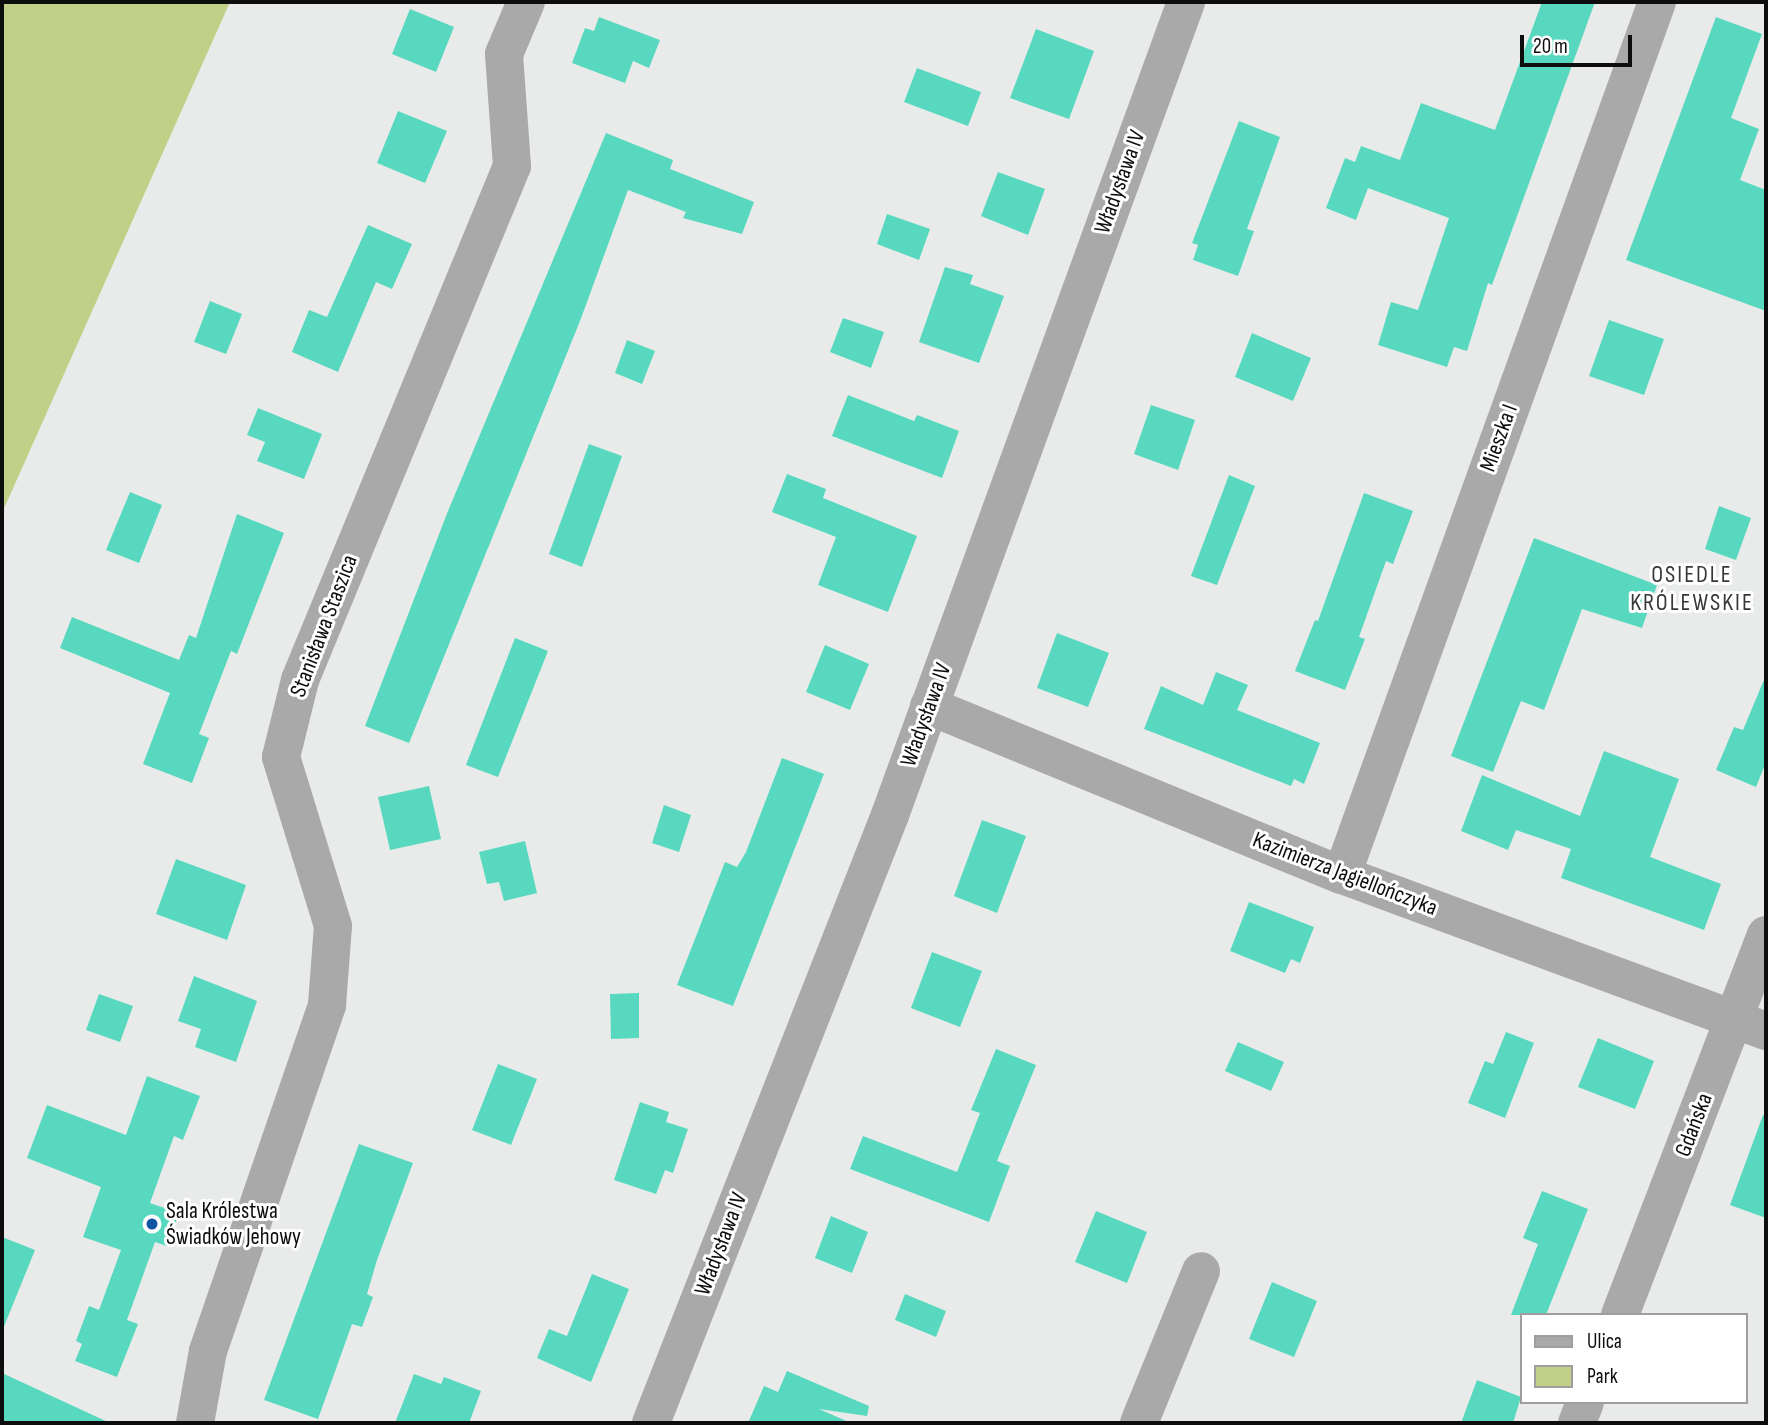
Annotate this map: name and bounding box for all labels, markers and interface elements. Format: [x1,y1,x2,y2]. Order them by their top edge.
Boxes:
scale bar [1523,21,1635,65]
text: 20 m [1533,34,1568,59]
street label: Władysława IV [1089,127,1151,237]
street label: Mieszka I [1474,401,1524,475]
street label: Stanisława Staszica [284,551,364,701]
district label: OSIEDLE KRÓLEWSKIE [1631,561,1753,617]
street label: Władysława IV [895,660,957,770]
street label: Kazimierza Jagiellończyka [1249,826,1441,922]
street label: Gdańska [1669,1089,1719,1161]
street label: Władysława IV [689,1189,753,1299]
place label: Sala Królestwa Świadków Jehowy [166,1197,301,1251]
marker: Sala Królestwa Świadków Jehowy [144,1216,160,1232]
legend [1520,1313,1747,1404]
text: Ulica [1587,1329,1622,1354]
text: Park [1587,1364,1618,1389]

